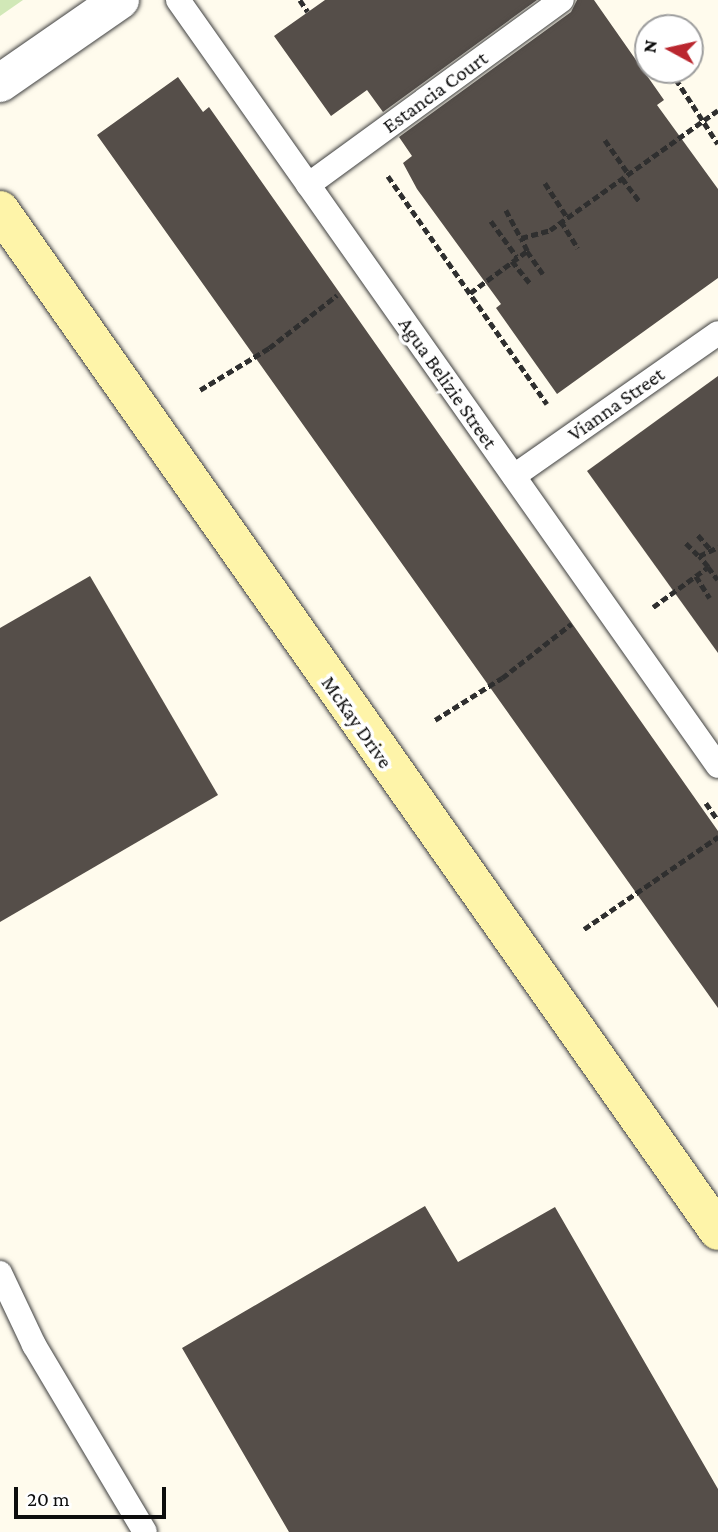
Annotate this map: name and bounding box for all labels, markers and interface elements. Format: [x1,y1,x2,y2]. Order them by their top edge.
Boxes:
north arrow [634,14,704,84]
text: N [638,38,661,54]
street label: Estancia Court [378,45,492,139]
street label: Agua Belizie Street [393,312,503,454]
street label: Vianna Street [563,361,669,447]
street label: McKay Drive [316,671,398,773]
scale bar [18,1472,170,1516]
text: 20 m [27,1487,70,1511]

